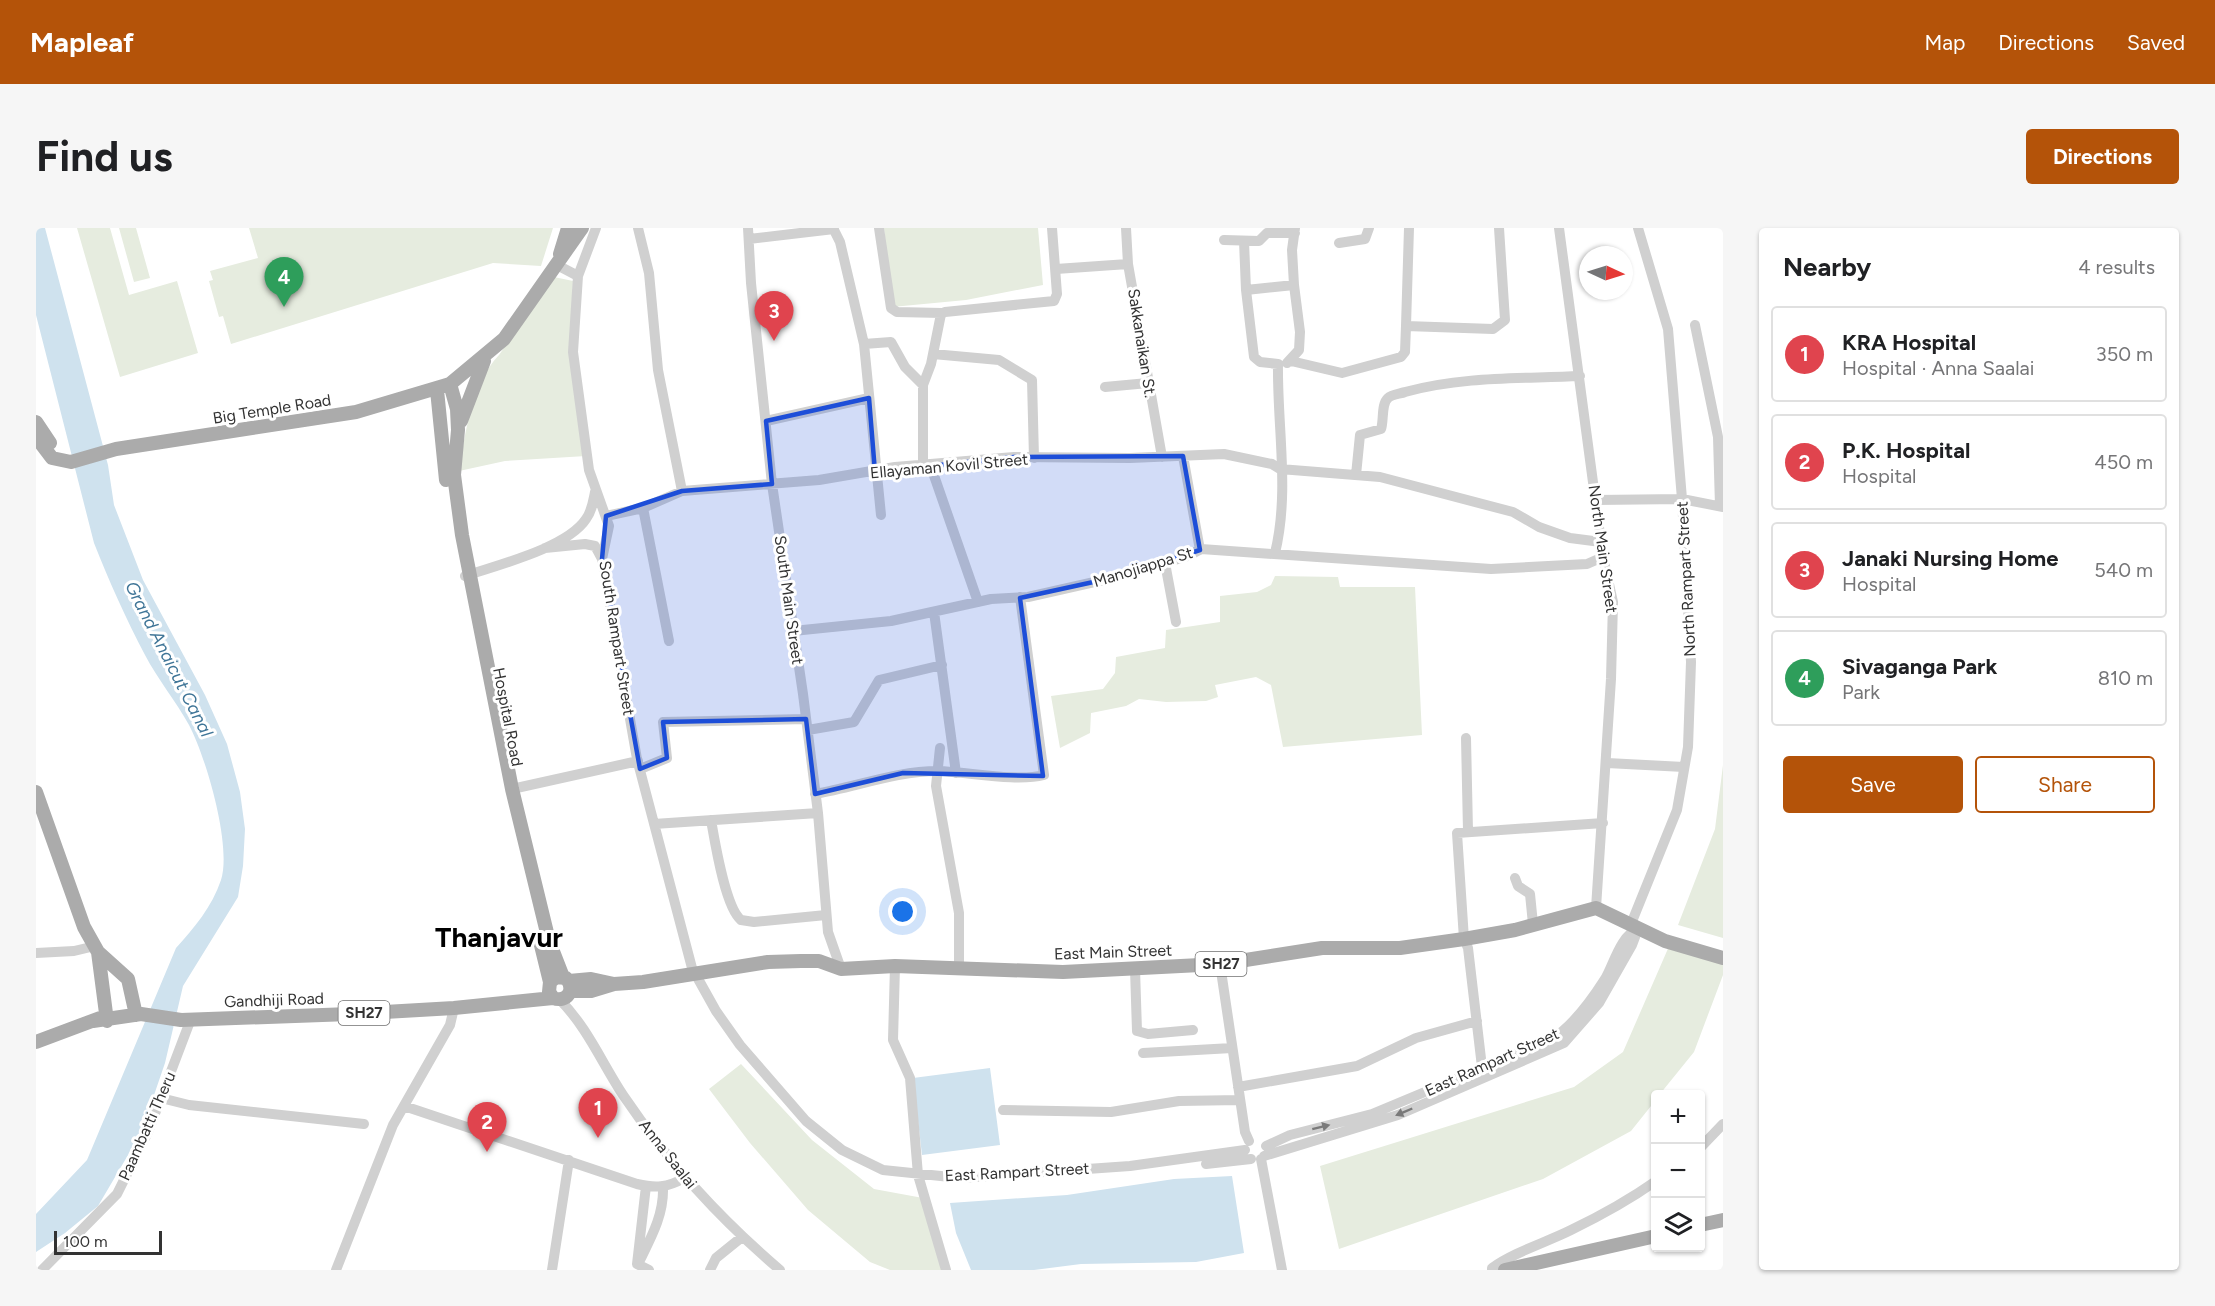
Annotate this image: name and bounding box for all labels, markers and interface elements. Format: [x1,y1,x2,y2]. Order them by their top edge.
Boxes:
text: Mapleaf [30,25,134,59]
text: Map [1924,30,1965,55]
text: Directions [1998,30,2094,55]
text: Saved [2127,30,2185,55]
button: Directions [2026,129,2179,184]
text: Find us [36,131,173,182]
north arrow [1579,246,1633,300]
text: Nearby [1783,251,1871,283]
text: 4 results [2078,255,2155,279]
pin: 4 [264,257,304,307]
street label: Sakkanaikan St. [1124,287,1160,399]
pin: 3 [754,291,794,341]
text: KRA Hospital [1842,329,1976,356]
text: 1 [1800,342,1809,366]
text: 350 m [2096,342,2153,366]
text: Hospital · Anna Saalai [1842,356,2034,380]
street label: Big Temple Road [211,390,333,428]
text: P.K. Hospital [1842,437,1970,464]
street label: Ellayaman Kovil Street [869,450,1029,482]
text: 2 [1799,450,1810,474]
text: 450 m [2094,450,2153,474]
text: Hospital [1842,464,1917,488]
street label: North Main Street [1585,484,1621,614]
street label: North Rampart Street [1672,501,1700,657]
street label: South Main Street [771,534,807,666]
street label: Manojiappa St [1091,543,1195,591]
text: Janaki Nursing Home [1842,545,2058,572]
text: 3 [1799,558,1810,582]
text: 540 m [2094,558,2153,582]
street label: South Rampart Street [595,559,639,717]
text: Hospital [1842,572,1917,596]
water label: Grand Anaicut Canal [120,577,218,741]
text: Sivaganga Park [1842,653,1997,680]
street label: Hospital Road [489,666,527,768]
text: 4 [1798,666,1811,690]
text: 810 m [2098,666,2153,690]
text: Park [1842,680,1880,704]
button: Save [1783,756,1963,813]
button: Share [1975,756,2155,813]
your location [888,897,917,926]
district label: Thanjavur [435,920,563,954]
street label: East Main Street [1054,940,1172,964]
road number: SH27 [1196,952,1246,976]
street label: Gandhiji Road [224,989,324,1011]
road number: SH27 [338,1001,390,1025]
street label: East Rampart Street [1422,1024,1562,1100]
street label: Paambatti Theru [114,1069,180,1183]
pin: 1 [578,1088,618,1138]
map controls [1651,1090,1705,1252]
button: + [1651,1090,1705,1144]
pin: 2 [468,1102,506,1152]
one-way arrow [1395,1107,1413,1117]
street label: Anna Saalai [635,1116,701,1192]
one-way arrow [1311,1121,1330,1131]
button: − [1651,1144,1705,1198]
street label: East Rampart Street [944,1159,1090,1185]
button: layers [1651,1198,1705,1252]
scale bar [54,1228,162,1256]
text: 100 m [63,1232,108,1251]

